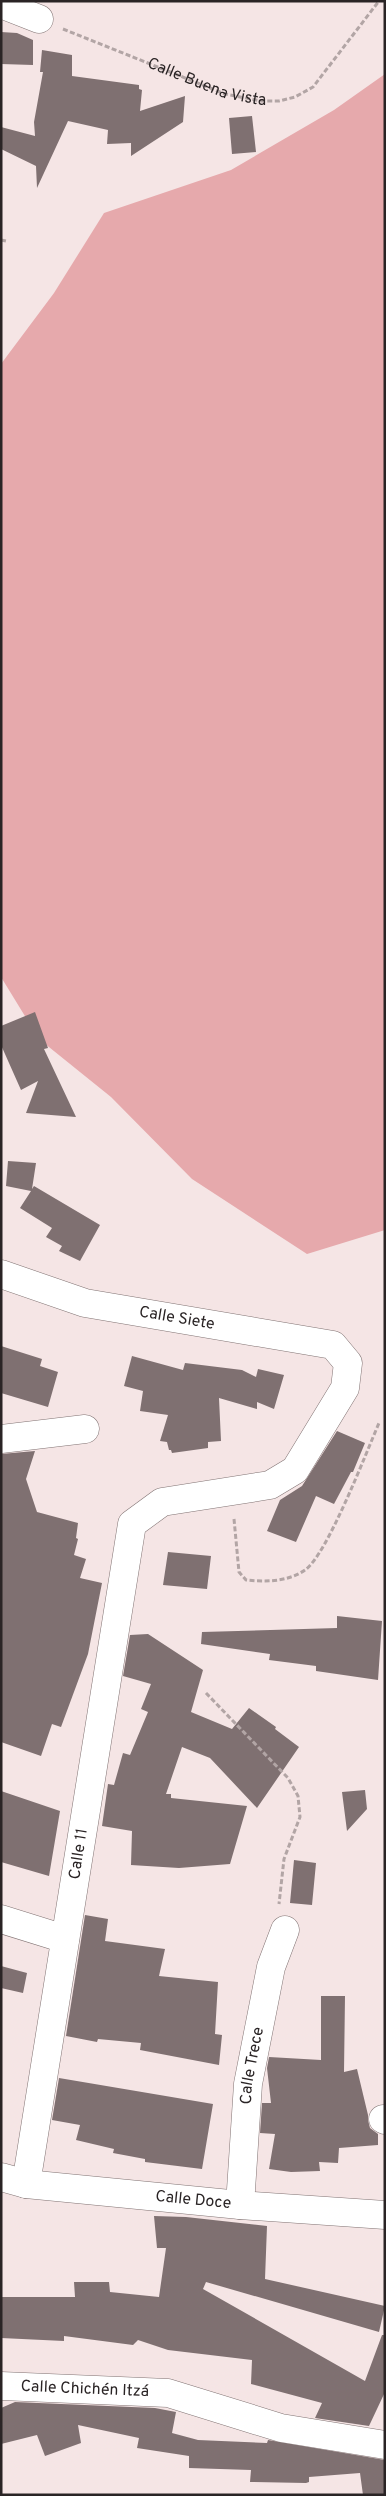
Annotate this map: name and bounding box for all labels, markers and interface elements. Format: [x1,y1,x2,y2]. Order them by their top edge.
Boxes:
street label: Calle Buena Vista [144,54,266,111]
street label: Calle Siete [138,1302,216,1335]
street label: Calle 11 [65,1827,93,1881]
street label: Calle Trece [237,2025,269,2105]
street label: Calle Doce [154,2187,232,2214]
street label: Calle Chichén Itzá [20,2377,150,2402]

